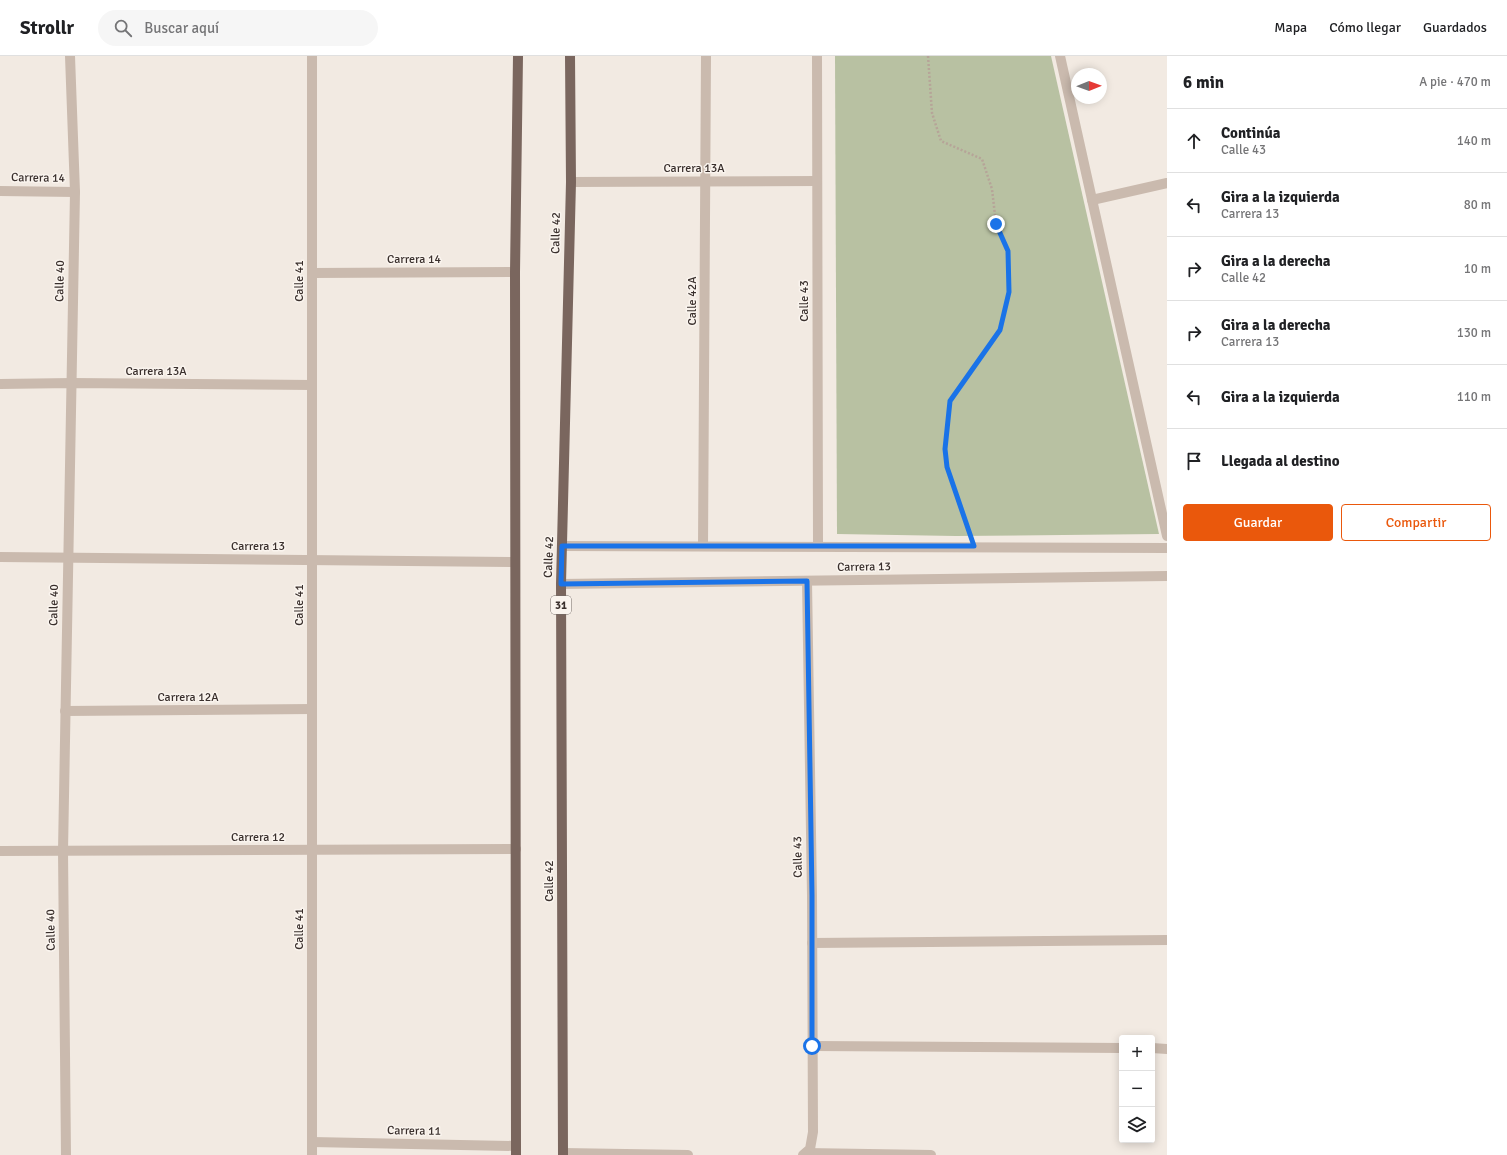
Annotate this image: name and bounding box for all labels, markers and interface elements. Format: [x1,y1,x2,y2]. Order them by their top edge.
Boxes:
search box [98,10,378,46]
text: Strollr [20,16,74,40]
icon: search [112,17,134,39]
text: Buscar aquí [144,19,219,37]
text: Mapa [1274,19,1307,36]
text: Cómo llegar [1329,19,1401,36]
text: Guardados [1423,19,1487,36]
north arrow [1071,68,1107,104]
text: 6 min [1183,72,1224,93]
text: A pie · 470 m [1419,74,1491,90]
text: Continúa [1221,124,1280,142]
icon: ahead [1183,130,1205,152]
text: 140 m [1457,133,1491,149]
text: Calle 43 [1221,142,1266,158]
street label: Carrera 13A [663,161,725,176]
street label: Carrera 14 [11,170,66,186]
text: Gira a la izquierda [1221,188,1340,206]
icon: left [1183,194,1205,216]
text: 80 m [1464,197,1491,213]
text: Carrera 13 [1221,206,1279,222]
street label: Calle 42 [548,212,564,254]
route end [987,215,1005,233]
street label: Carrera 14 [387,252,441,267]
text: Gira a la derecha [1221,252,1331,270]
icon: right [1183,258,1205,280]
street label: Calle 40 [52,260,68,302]
street label: Calle 41 [292,260,307,302]
text: 10 m [1464,261,1491,277]
text: Calle 42 [1221,270,1266,286]
street label: Calle 42A [685,276,700,326]
street label: Calle 43 [797,280,812,322]
text: Gira a la derecha [1221,316,1331,334]
icon: right [1183,322,1205,344]
text: 130 m [1457,325,1491,341]
text: Carrera 13 [1221,334,1279,350]
street label: Carrera 13A [125,364,187,379]
icon: left [1183,386,1205,408]
text: Gira a la izquierda [1221,388,1340,406]
text: 110 m [1457,389,1491,405]
icon: arrive [1183,450,1205,472]
text: Llegada al destino [1221,452,1340,470]
button: Guardar [1183,504,1333,541]
button: Compartir [1341,504,1491,541]
street label: Calle 42 [541,536,557,578]
street label: Carrera 13 [231,539,285,554]
street label: Carrera 13 [837,559,891,575]
street label: Calle 40 [46,584,62,626]
street label: Calle 41 [292,584,307,626]
road number: 31 [551,596,571,614]
street label: Carrera 12A [157,690,219,705]
street label: Carrera 12 [231,830,285,845]
street label: Calle 43 [790,836,806,878]
street label: Calle 42 [542,860,557,902]
street label: Calle 41 [292,908,307,950]
street label: Calle 40 [43,909,59,951]
map controls [1119,1035,1155,1143]
button: + [1119,1035,1155,1071]
route start [803,1037,821,1055]
button: − [1119,1071,1155,1107]
button: layers [1119,1107,1155,1143]
street label: Carrera 11 [387,1123,441,1139]

